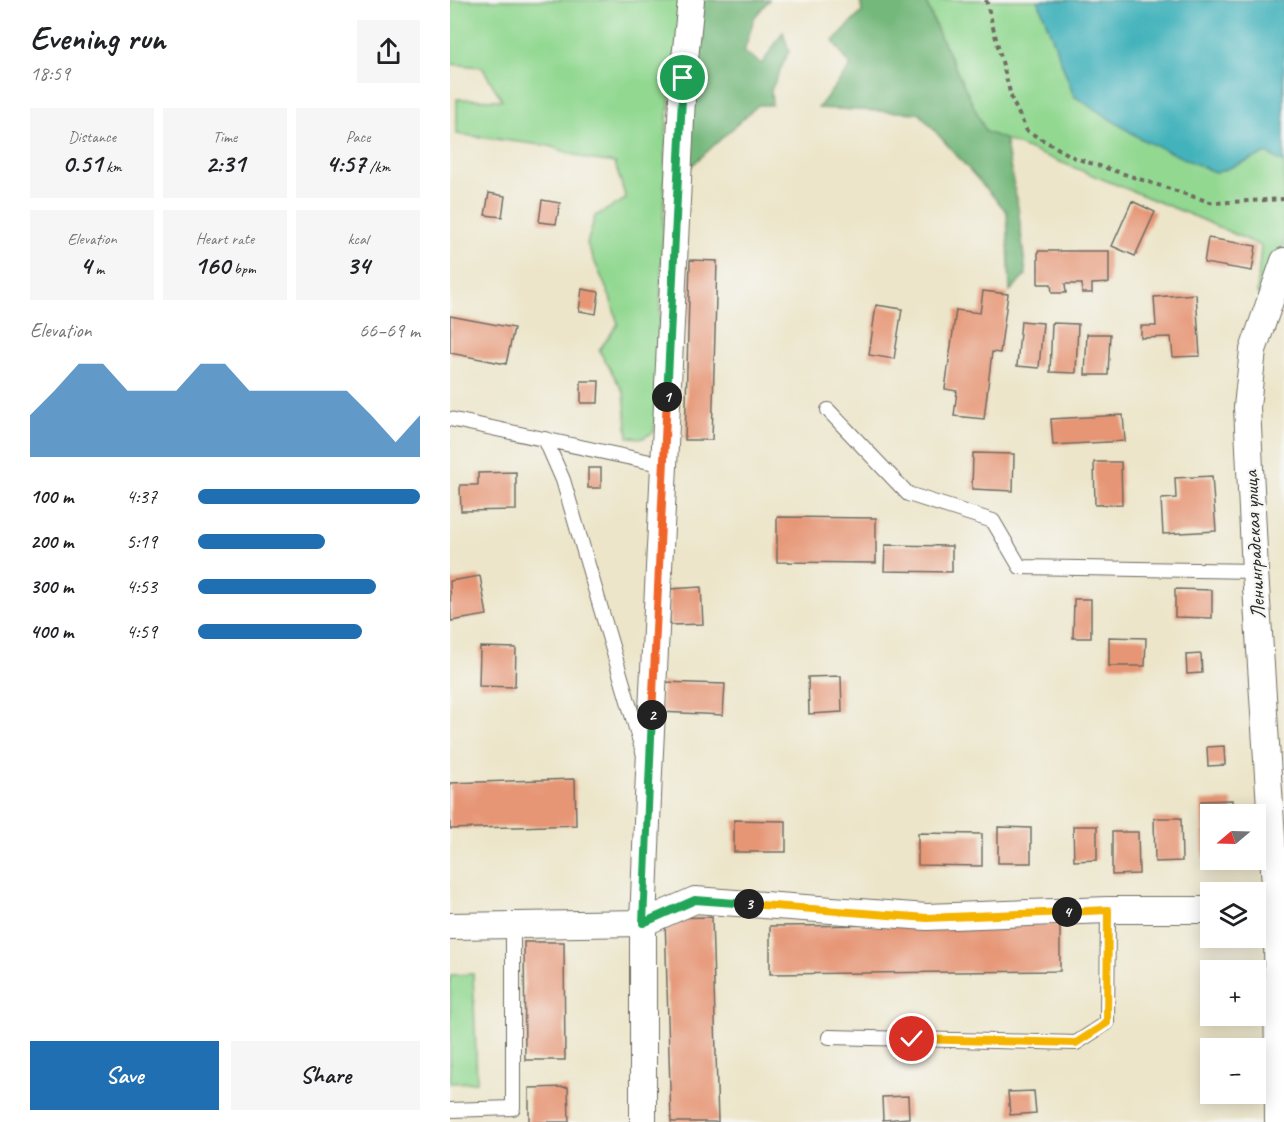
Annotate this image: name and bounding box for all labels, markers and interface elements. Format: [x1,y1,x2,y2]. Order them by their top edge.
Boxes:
text: Evening run [30,17,165,59]
button: share [357,20,420,83]
pin [657,52,708,103]
text: 18:59 [30,61,70,86]
icon: arrive [666,61,699,94]
text: Distance [68,127,116,147]
text: Time [213,127,237,147]
text: Pace [346,127,370,147]
text: 0.51 [62,147,102,180]
text: 2:31 [205,147,245,180]
text: 4:57 [326,147,365,180]
text: km [102,157,122,177]
text: /km [365,157,390,177]
text: Elevation [67,229,117,249]
text: Heart rate [196,229,254,249]
text: kcal [347,229,369,249]
text: 4 [80,249,91,282]
text: 160 [194,249,230,282]
text: 34 [346,249,370,282]
text: m [91,259,104,279]
text: bpm [230,259,256,279]
text: Elevation [30,318,92,343]
text: 66–69 m [359,318,420,343]
pin: 1 [652,382,682,412]
text: 1 [663,387,671,407]
street label: Ленинградская улица [1237,469,1271,620]
text: 100 m [30,484,73,509]
text: 4:37 [126,484,157,509]
text: 200 m [30,529,73,554]
text: 5:19 [126,529,157,554]
text: 300 m [30,574,73,599]
text: 4:53 [126,574,157,599]
text: 400 m [30,619,73,644]
text: 4:59 [126,619,157,644]
pin: 2 [637,700,667,730]
text: 2 [648,705,656,725]
north arrow [1200,804,1266,870]
map controls [1200,804,1266,1104]
button: layers [1200,882,1266,948]
pin: 3 [734,889,764,919]
text: 3 [745,894,753,914]
pin: 4 [1052,897,1082,927]
text: 4 [1063,902,1071,922]
button: + [1200,960,1266,1026]
pin [886,1013,937,1064]
icon: check [895,1022,928,1055]
button: − [1200,1038,1266,1104]
button: Save [30,1041,219,1110]
button: Share [231,1041,420,1110]

